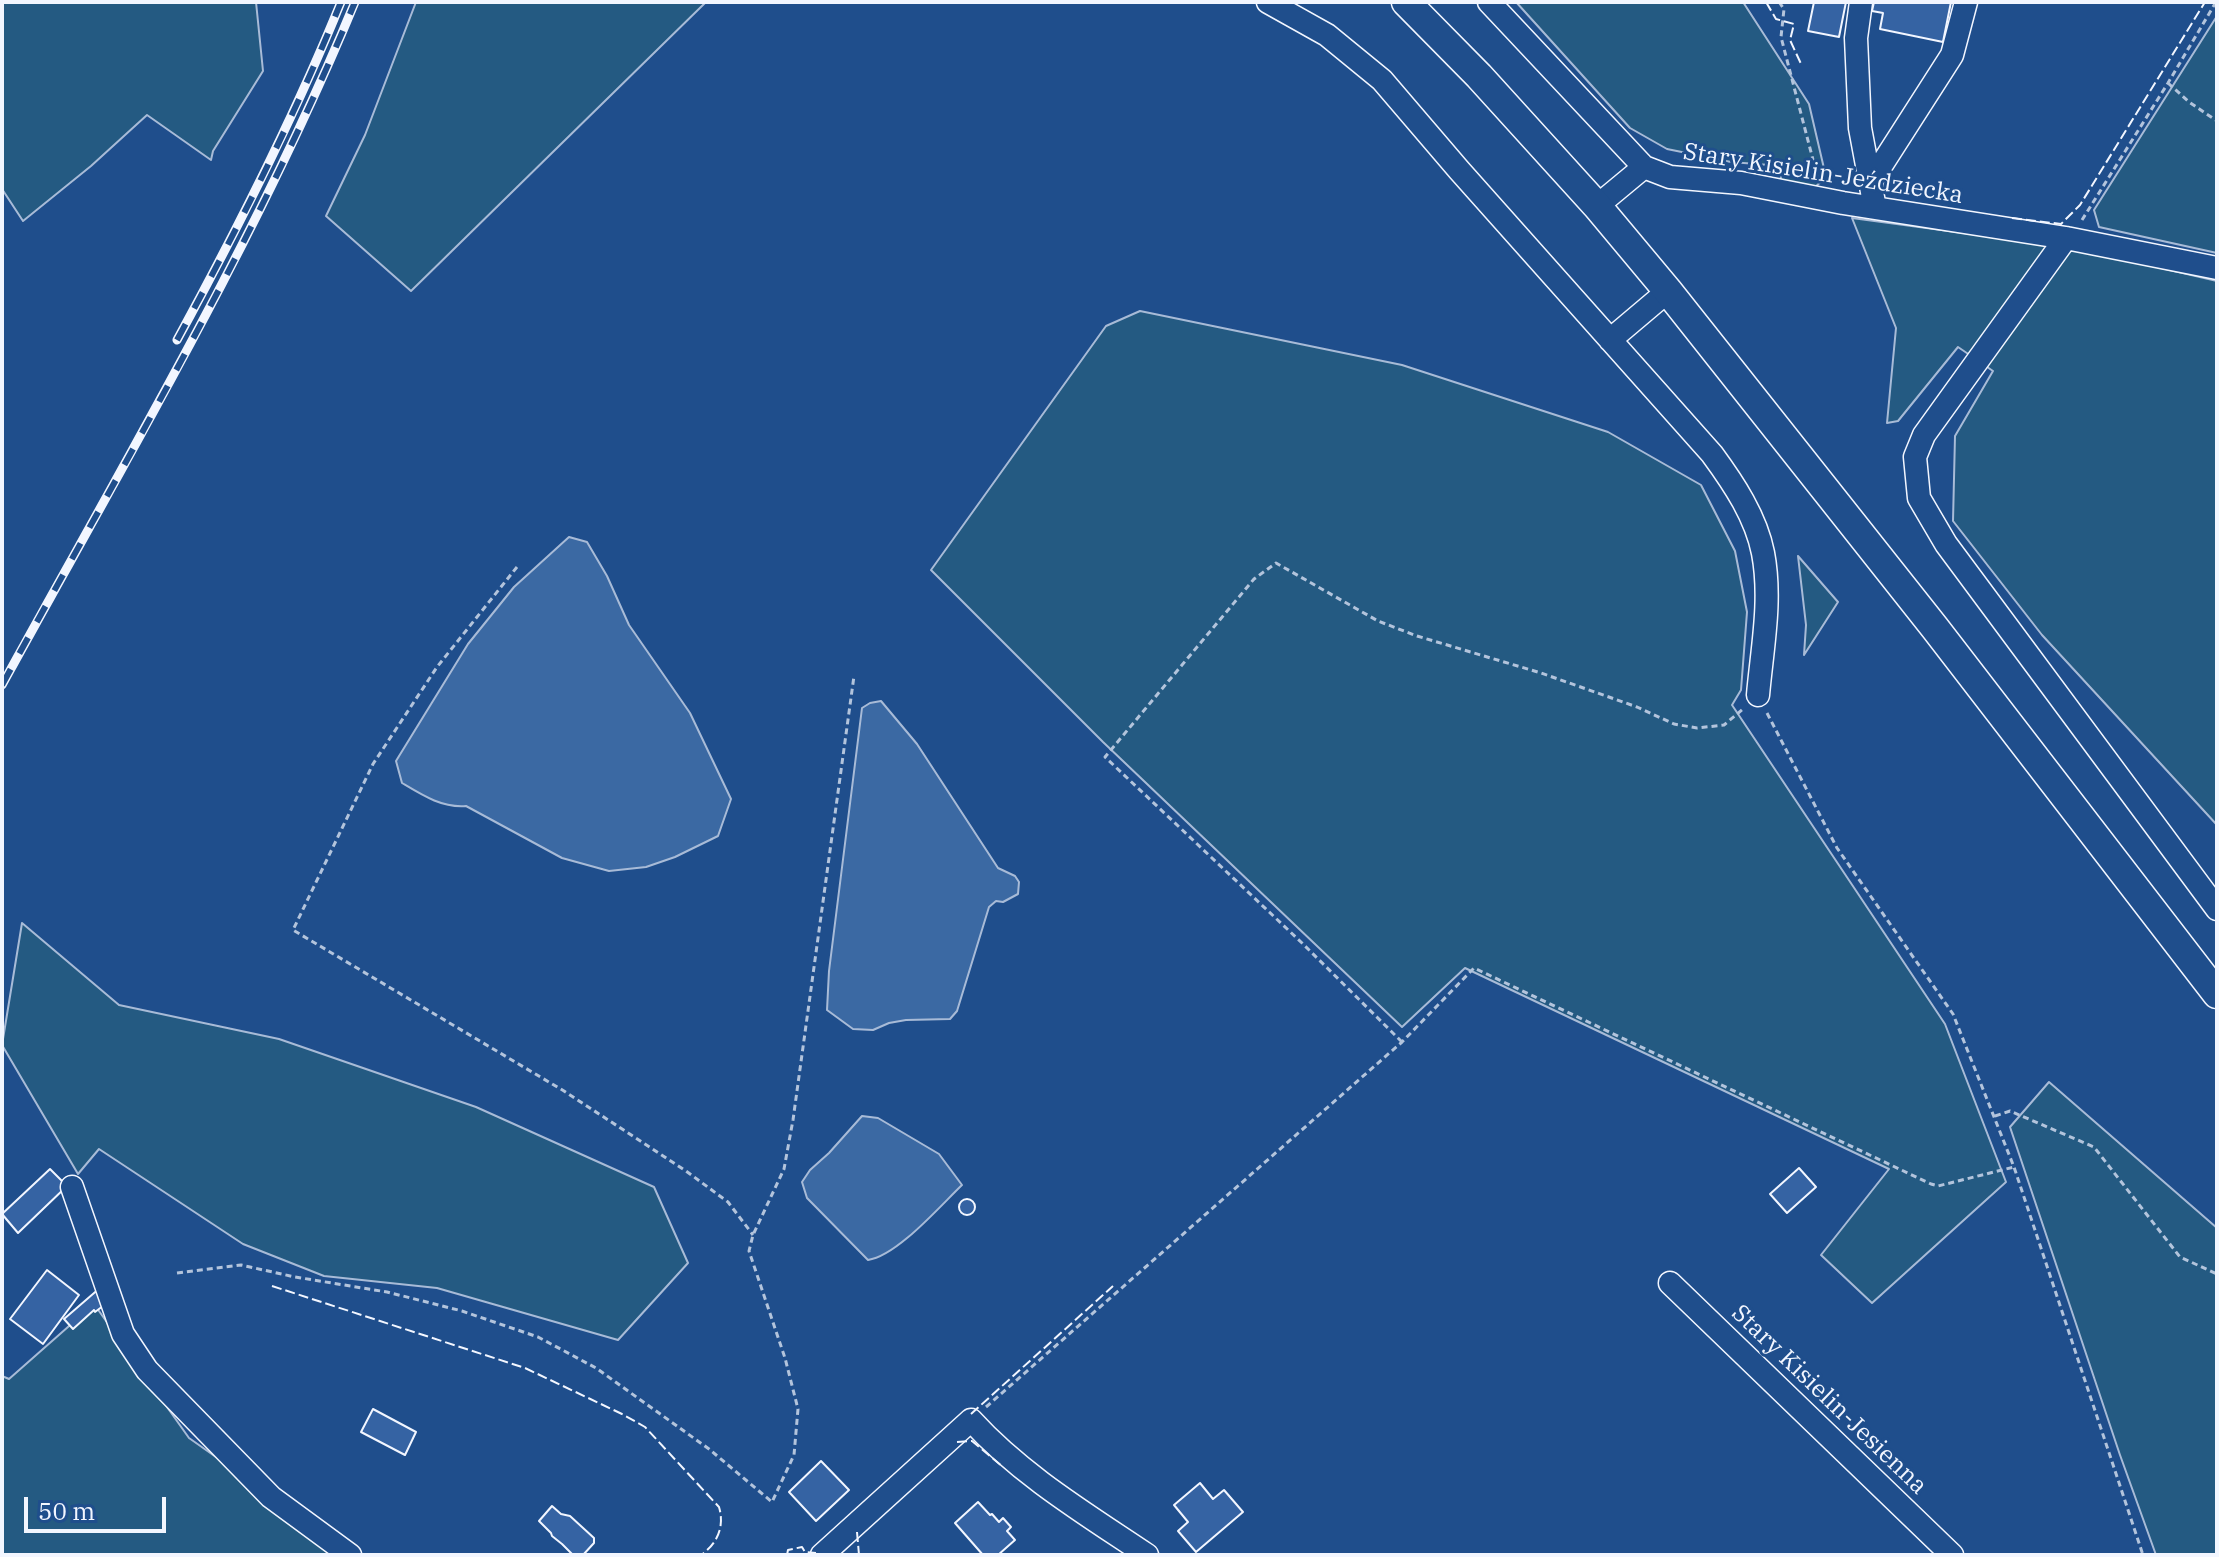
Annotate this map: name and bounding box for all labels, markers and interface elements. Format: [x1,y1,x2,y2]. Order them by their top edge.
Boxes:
street label: Stary Kisielin-Jeździecka [1681,138,1965,210]
street label: Stary Kisielin-Jesienna [1725,1299,1933,1501]
scale bar [28,1481,170,1531]
text: 50 m [38,1495,95,1527]

